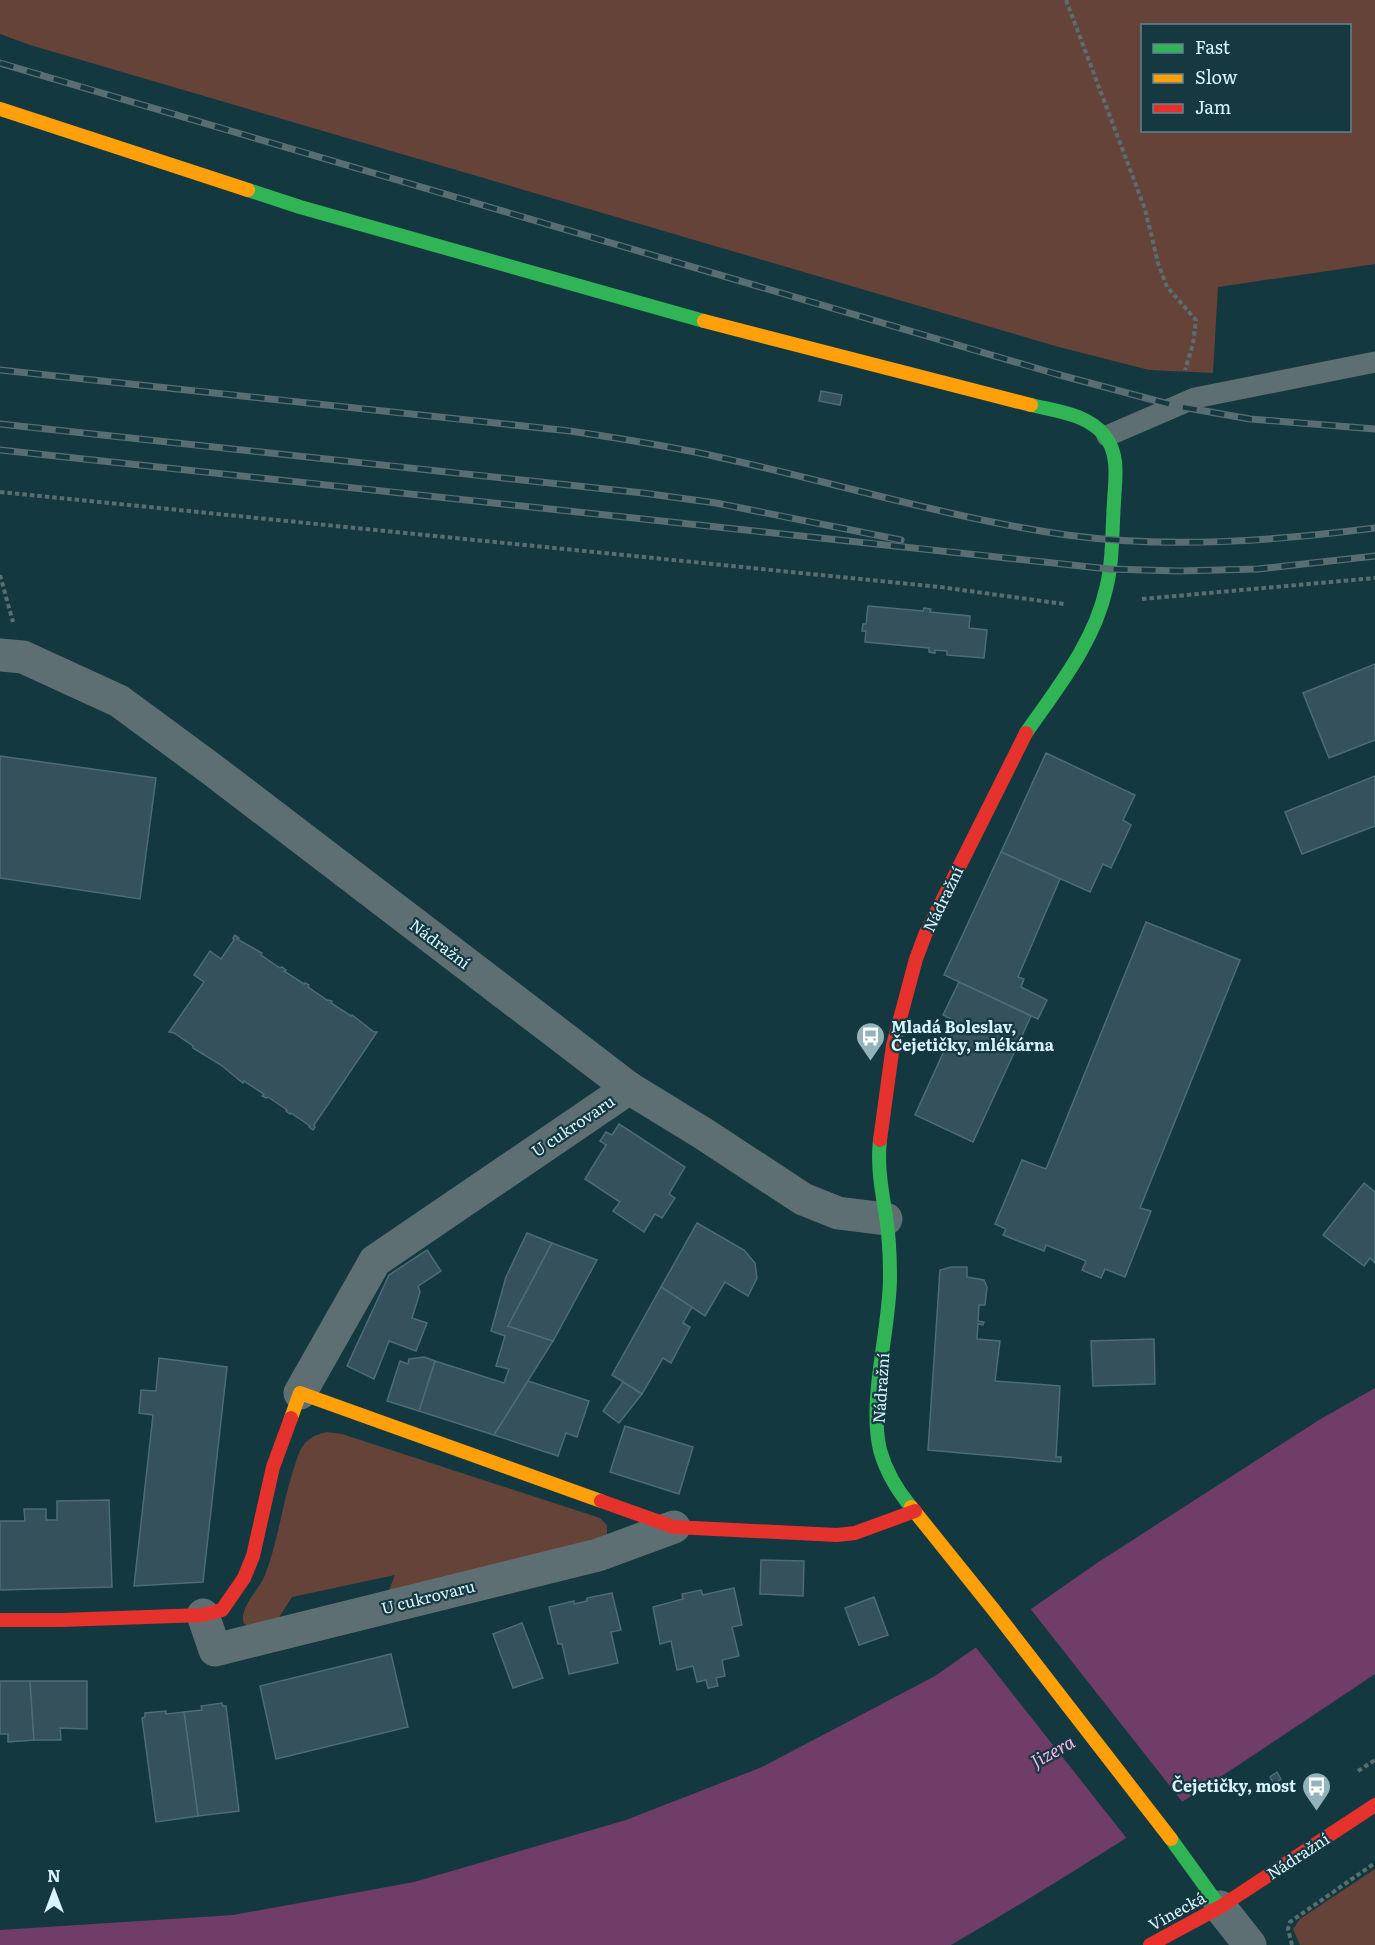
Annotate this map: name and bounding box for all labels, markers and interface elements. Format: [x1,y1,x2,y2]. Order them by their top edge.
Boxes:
legend [1141,24,1351,132]
text: Fast [1195,33,1231,60]
text: Slow [1195,63,1238,90]
text: Jam [1195,93,1231,120]
street label: Nádražní [916,862,968,936]
street label: Nádražní [405,912,476,974]
place label: Mladá Boleslav, Čejetičky, mlékárna [891,1014,1055,1056]
bus stop icon: Mladá Boleslav, Čejetičky, mlékárna [854,1020,886,1062]
street label: U cukrovaru [526,1088,619,1162]
street label: Nádražní [866,1352,894,1424]
street label: U cukrovaru [378,1573,477,1619]
water label: Jizera [1025,1727,1080,1774]
bus stop icon: Čejetičky, most [1301,1770,1333,1812]
place label: Čejetičky, most [1172,1773,1296,1797]
street label: Nádražní [1261,1826,1334,1884]
north arrow [24,1861,84,1921]
text: N [47,1863,61,1887]
street label: Vinecká [1144,1884,1210,1936]

